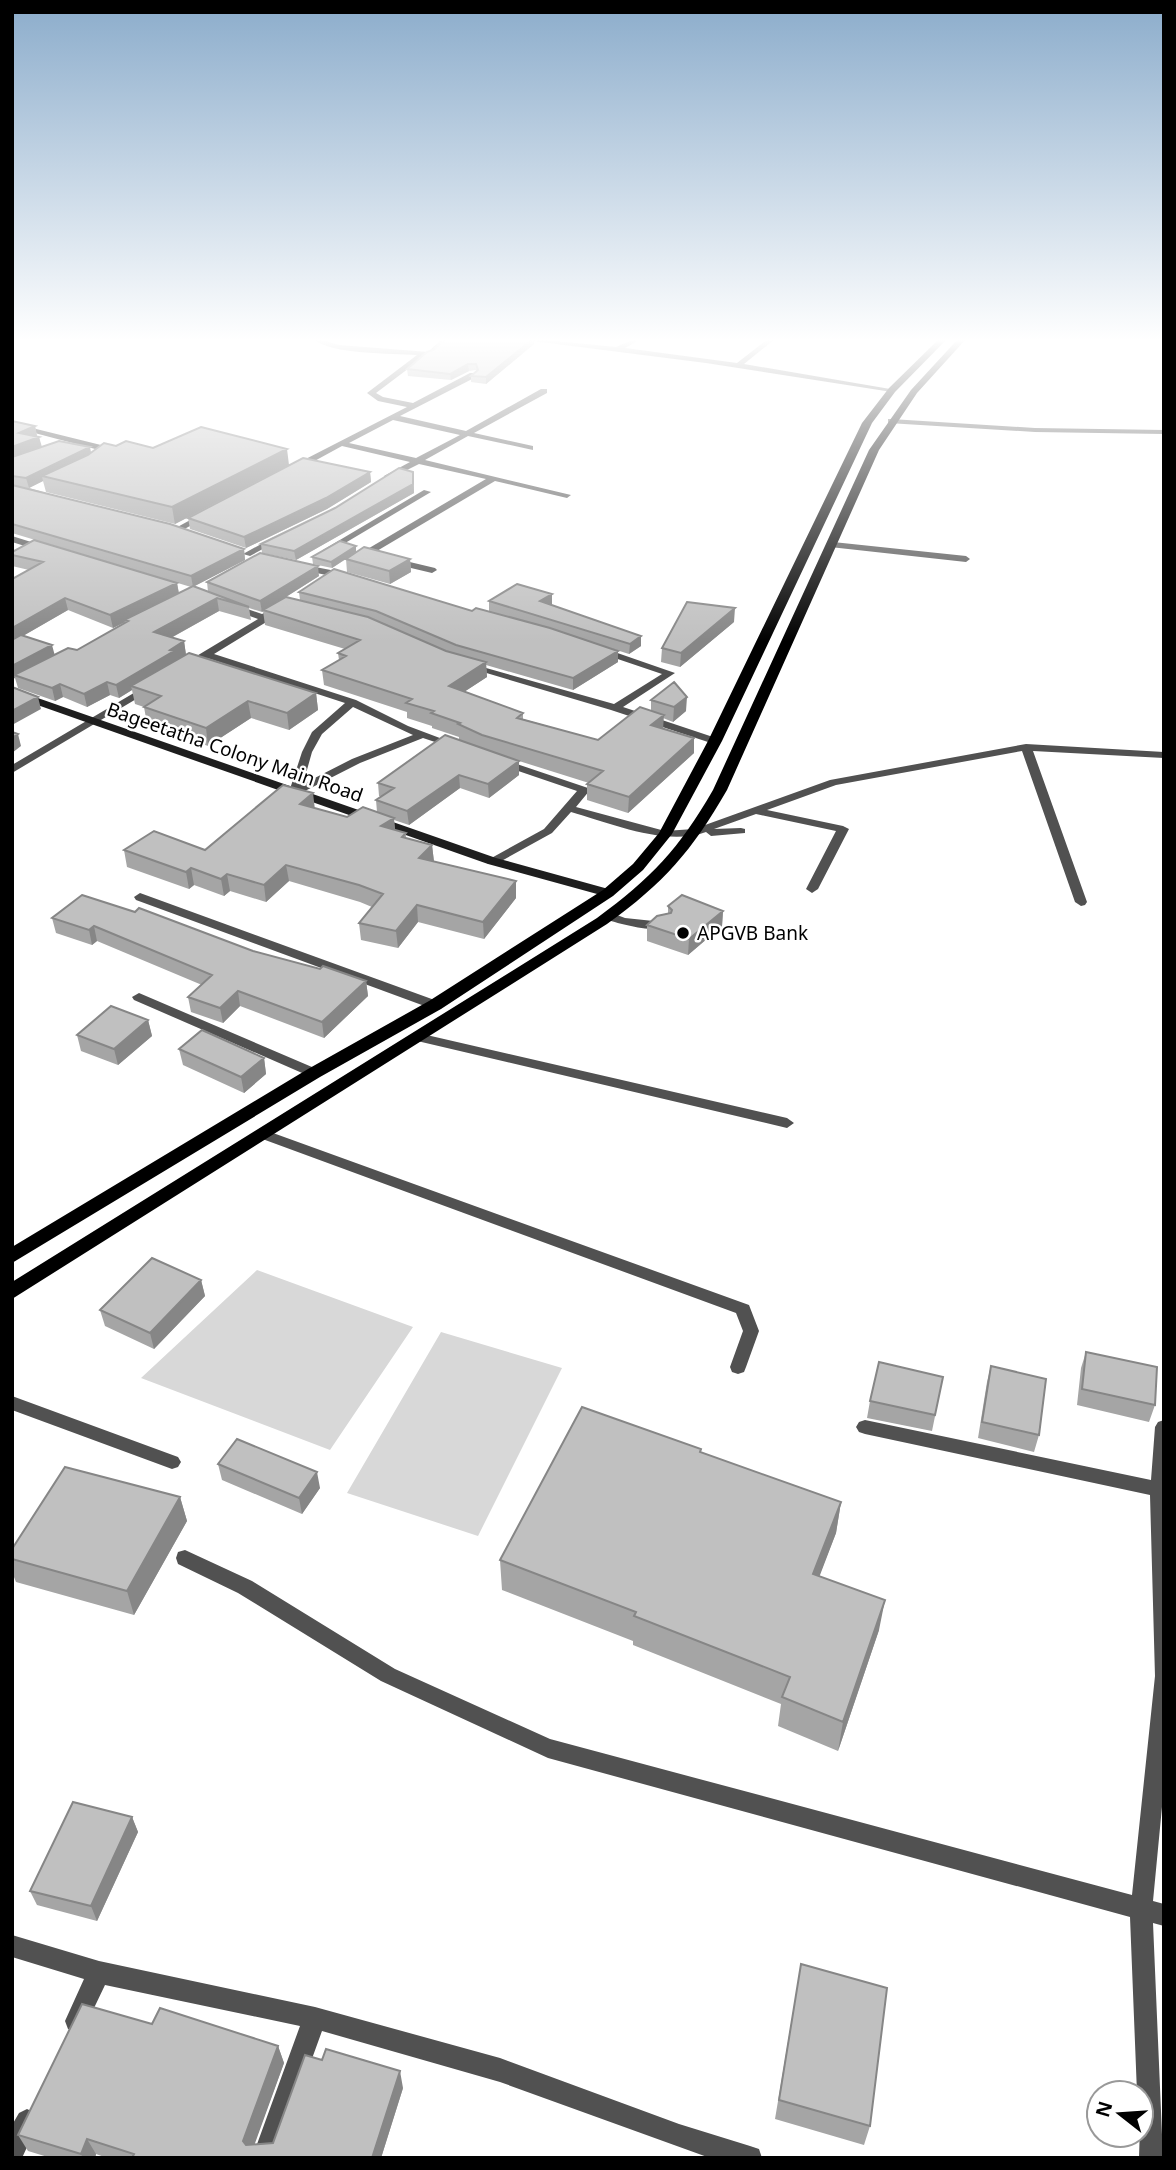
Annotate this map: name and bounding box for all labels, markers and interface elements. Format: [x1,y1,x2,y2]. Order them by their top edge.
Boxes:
street label: Bageetatha Colony Main Road [103,696,367,808]
place label: APGVB Bank [697,920,808,946]
marker: APGVB Bank [675,925,691,941]
north arrow [1085,2079,1155,2149]
text: N [1089,2098,1118,2120]

